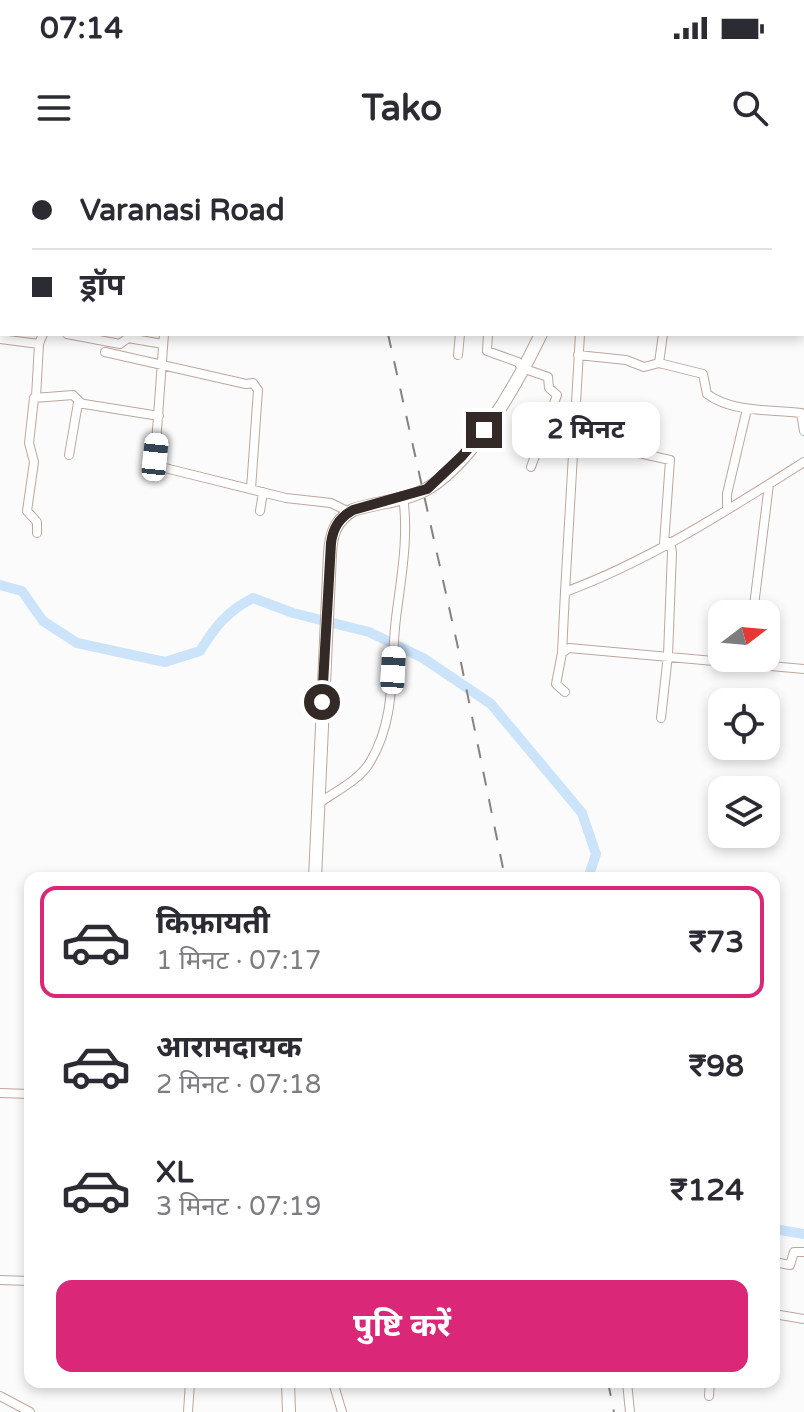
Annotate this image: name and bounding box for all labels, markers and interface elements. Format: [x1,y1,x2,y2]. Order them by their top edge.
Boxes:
text: 07:14 [40,10,123,47]
icon: menu [32,86,76,130]
icon: search [728,86,772,130]
text: Tako [362,87,442,130]
text: Varanasi Road [80,192,285,229]
text: ड्रॉप [80,267,124,304]
callout: 2 मिनट [512,402,660,458]
route end [466,412,502,448]
text: 2 मिनट [547,414,625,445]
car [141,432,169,482]
north arrow [708,600,780,672]
map controls [708,600,780,848]
car [380,645,406,695]
route start [304,684,340,720]
button: locate [708,688,780,760]
button: layers [708,776,780,848]
text: किफ़ायती [156,905,270,942]
icon: car [60,906,132,978]
text: ₹73 [689,924,744,961]
text: 1 मिनट · 07:17 [156,945,321,976]
text: आरामदायक [156,1029,302,1066]
icon: car [60,1030,132,1102]
text: ₹98 [689,1048,744,1085]
text: 2 मिनट · 07:18 [156,1069,321,1100]
icon: car [60,1154,132,1226]
text: XL [156,1154,193,1191]
text: ₹124 [670,1172,744,1209]
text: 3 मिनट · 07:19 [156,1191,321,1222]
button: पुष्टि करें [56,1280,748,1372]

